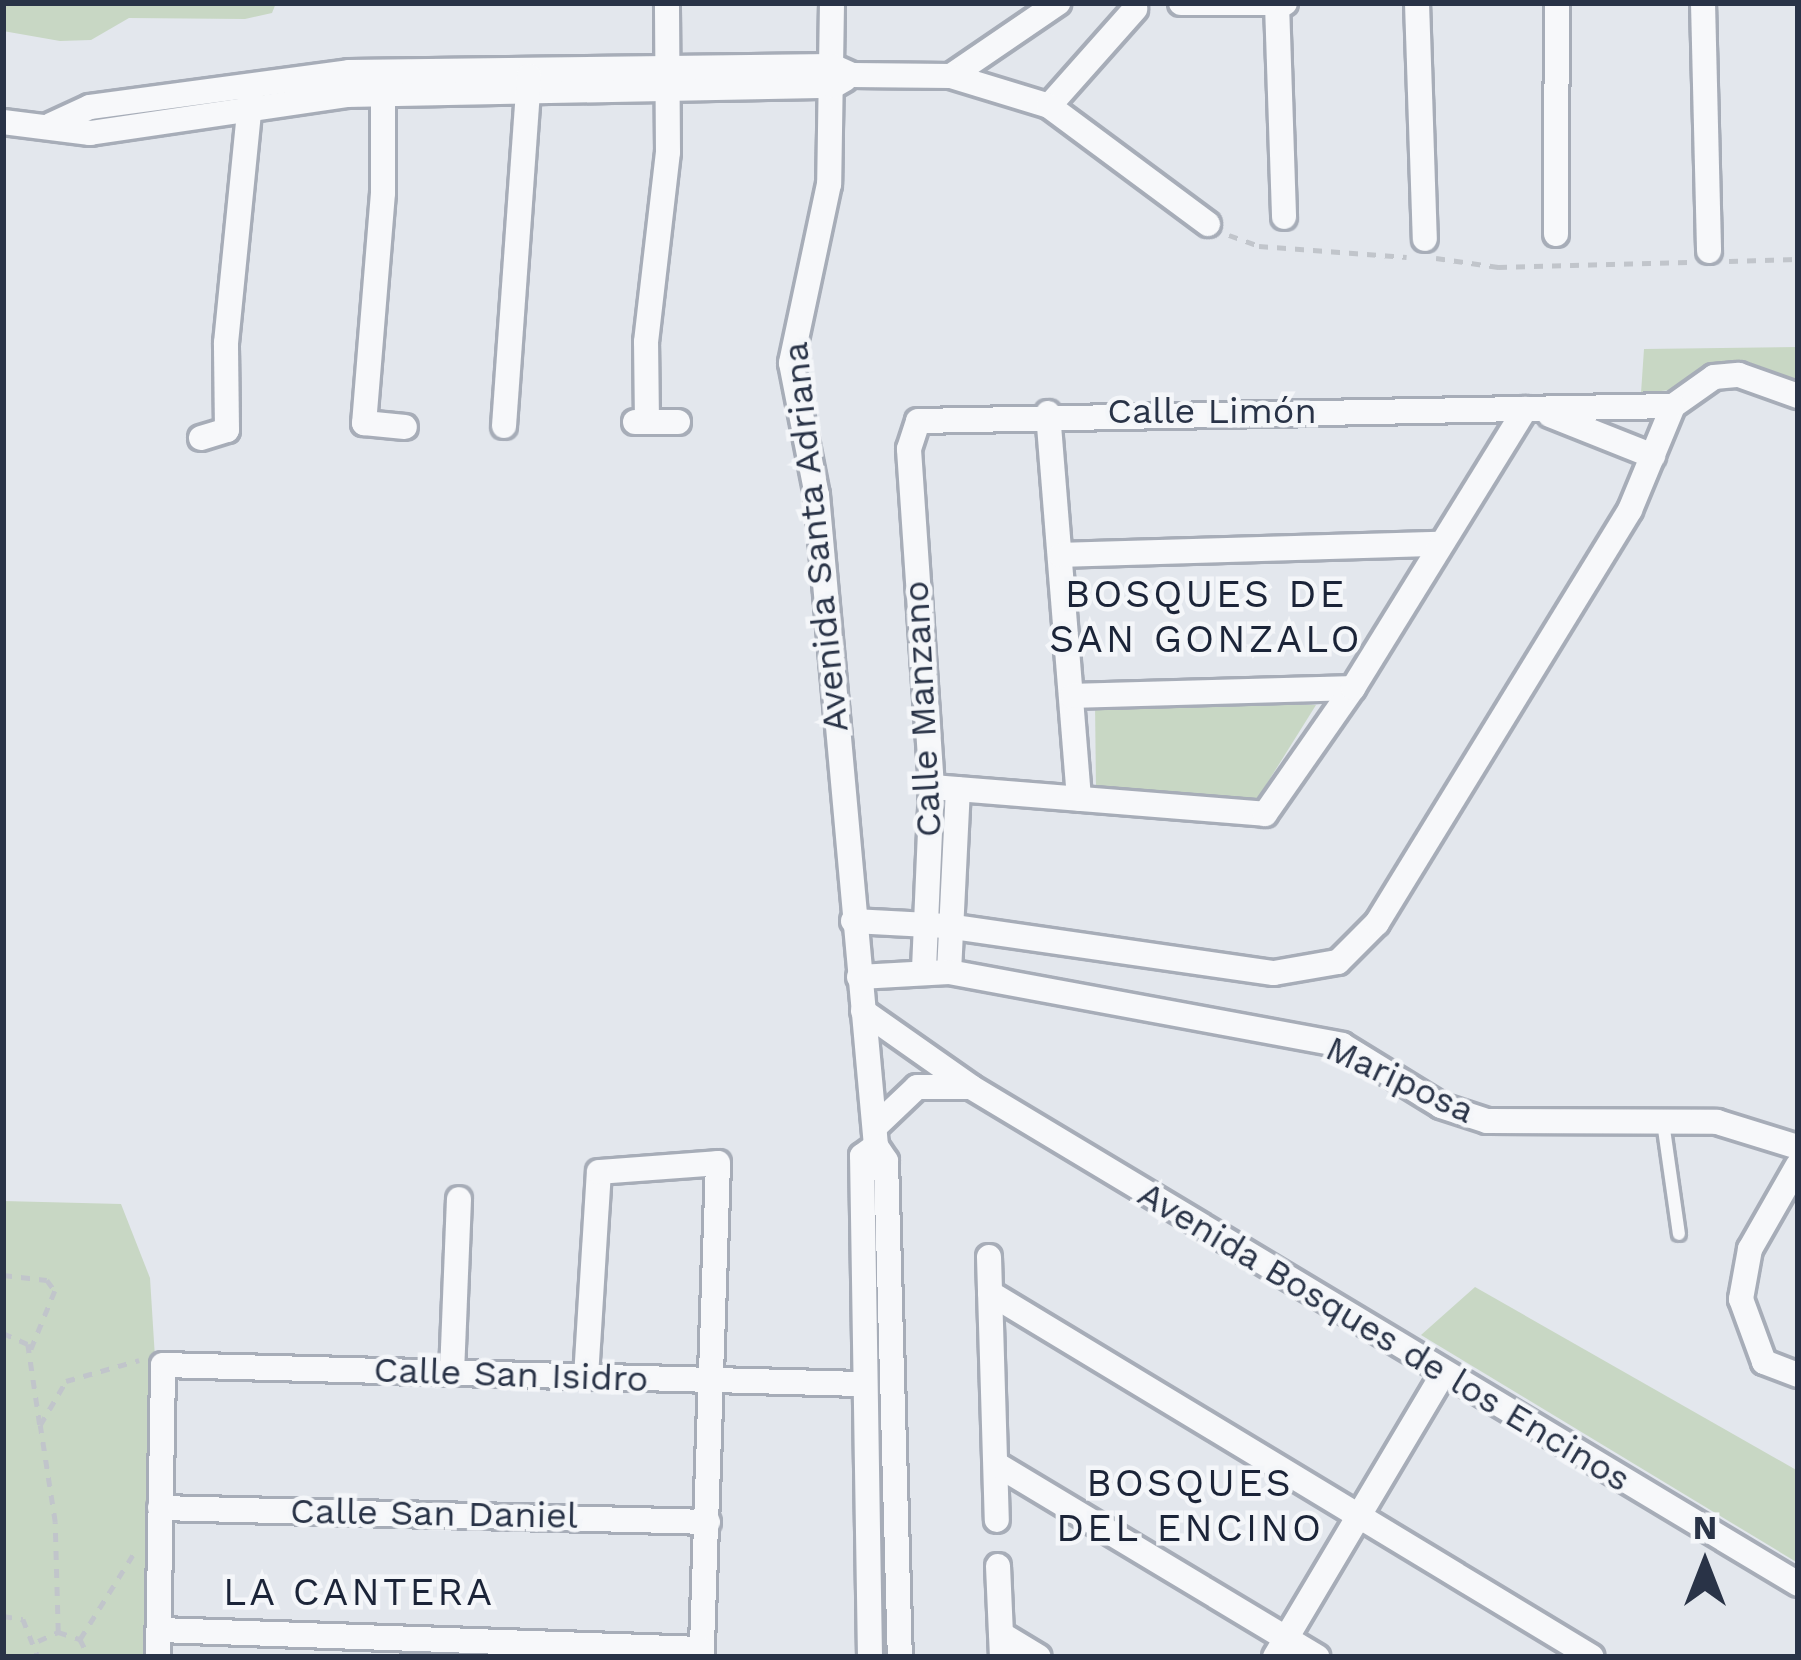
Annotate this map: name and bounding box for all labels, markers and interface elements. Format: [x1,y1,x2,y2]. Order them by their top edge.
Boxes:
street label: Avenida Santa Adriana [774,338,858,736]
street label: Calle Limón [1107,390,1317,434]
district label: BOSQUES DE SAN GONZALO [1049,572,1363,663]
street label: Calle Manzano [895,580,951,838]
street label: Mariposa [1319,1027,1481,1133]
street label: Avenida Bosques de los Encinos [1130,1172,1638,1502]
street label: Calle San Isidro [373,1349,649,1401]
district label: BOSQUES DEL ENCINO [1055,1461,1325,1552]
street label: Calle San Daniel [290,1490,578,1538]
north arrow [1645,1504,1765,1624]
text: N [1693,1508,1717,1547]
district label: LA CANTERA [222,1569,496,1615]

